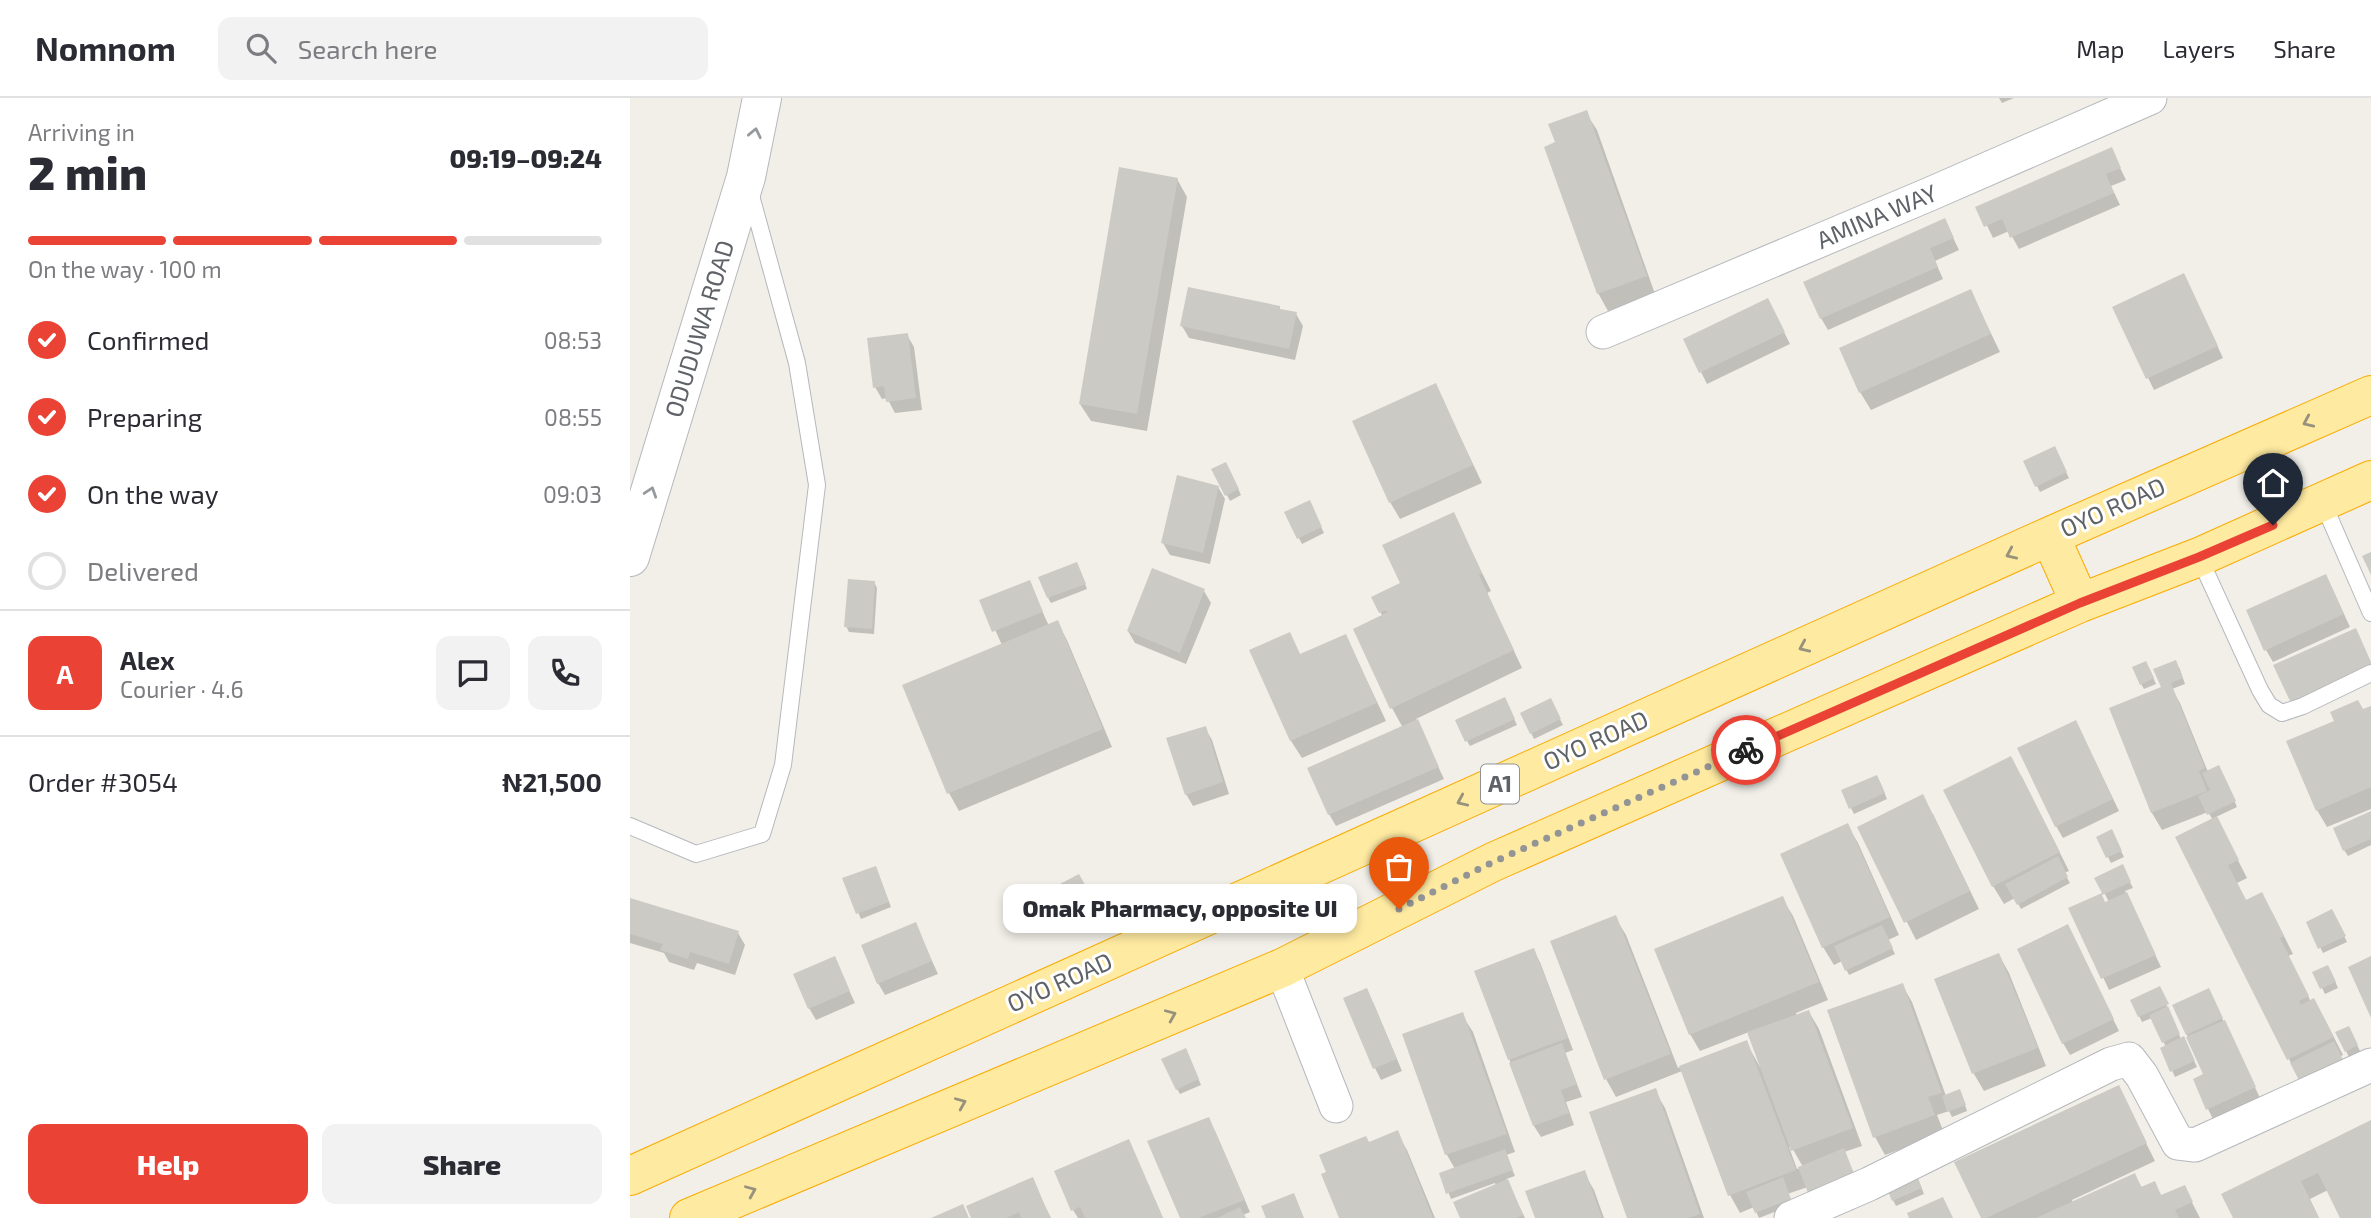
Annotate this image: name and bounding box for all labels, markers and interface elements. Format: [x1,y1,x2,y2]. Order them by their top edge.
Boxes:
search box [218,17,708,80]
text: Nomnom [35,28,176,68]
icon: search [242,29,280,67]
text: Search here [298,33,437,64]
text: Map [2076,34,2124,63]
text: Layers [2162,34,2235,63]
text: Share [2273,34,2336,63]
text: Arriving in [28,118,135,146]
one-way arrow [747,127,762,139]
text: 09:19–09:24 [450,142,602,173]
text: 2 min [28,144,147,199]
street label: AMINA WAY [1812,177,1941,254]
street label: ODUDUWA ROAD [658,237,739,421]
text: On the way · 100 m [28,255,222,283]
icon: check [28,321,66,359]
text: Confirmed [87,324,210,355]
text: 08:53 [544,326,602,354]
icon: check [28,398,66,436]
text: Preparing [87,401,202,432]
text: 08:55 [544,403,602,431]
one-way arrow [2303,414,2316,428]
pin [2243,453,2303,525]
icon: home [2254,464,2292,502]
street label: OYO ROAD [2055,471,2169,543]
icon: check [28,475,66,513]
text: On the way [87,478,218,509]
text: 09:03 [543,480,602,508]
one-way arrow [642,486,657,498]
one-way arrow [2006,546,2018,560]
text: Delivered [87,555,199,586]
button: chat [436,636,510,710]
button: phone [528,636,602,710]
one-way arrow [1798,639,1811,653]
text: Alex [120,644,175,675]
text: A [57,658,73,689]
text: Courier · 4.6 [120,675,244,703]
street label: OYO ROAD [1538,704,1652,776]
courier [1711,715,1781,785]
icon: bike [1727,731,1765,769]
road number: A1 [1481,764,1519,804]
text: Order #3054 [28,766,178,797]
text: ₦21,500 [502,766,602,797]
one-way arrow [1457,793,1469,807]
pin [1369,837,1429,909]
icon: bag [1380,848,1418,886]
callout: Omak Pharmacy, opposite UI [1004,884,1357,934]
text: Omak Pharmacy, opposite UI [1022,894,1338,922]
street label: OYO ROAD [1002,946,1116,1018]
one-way arrow [1164,1009,1176,1023]
one-way arrow [954,1097,966,1111]
button: Help [28,1124,308,1204]
button: Share [322,1124,602,1204]
one-way arrow [745,1186,757,1200]

